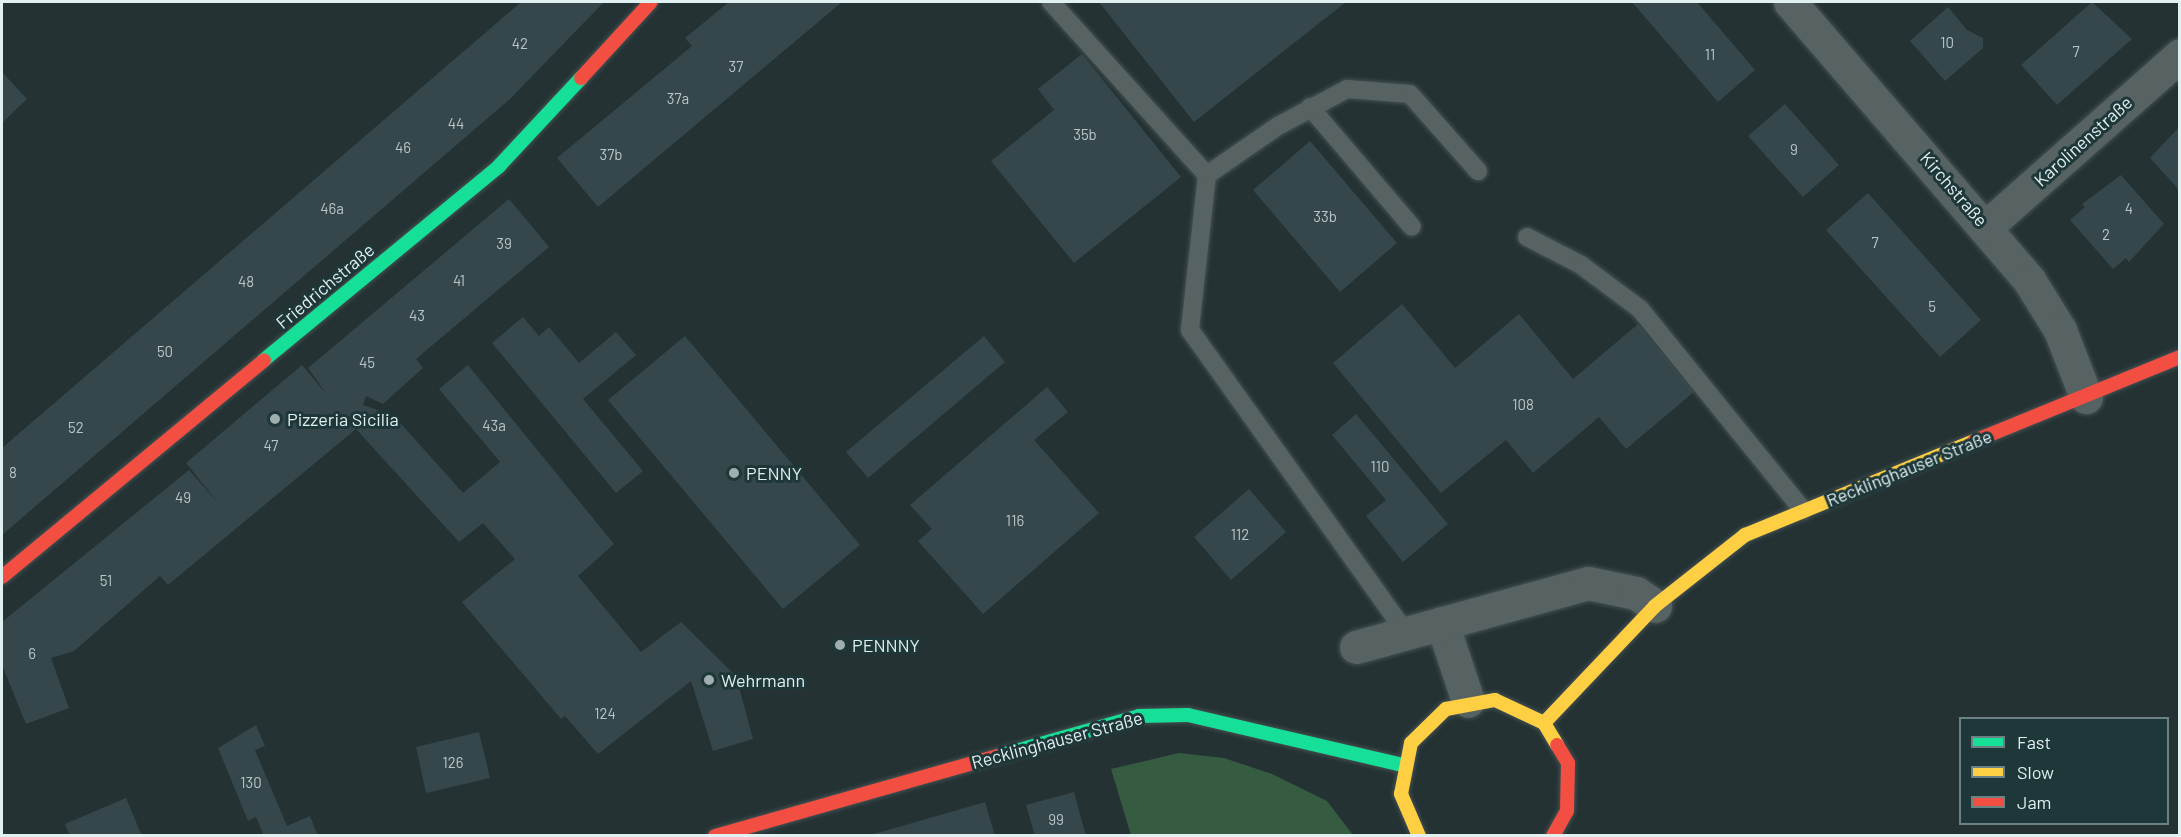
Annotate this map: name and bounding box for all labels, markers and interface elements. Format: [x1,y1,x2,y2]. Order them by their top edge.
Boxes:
house number: 10 [1940,34,1954,52]
house number: 42 [512,35,528,53]
house number: 7 [2072,43,2080,61]
house number: 11 [1705,46,1715,64]
house number: 37 [729,58,743,76]
house number: 37a [667,90,689,108]
street label: Karolinenstraße [2029,91,2137,191]
house number: 44 [448,115,464,133]
house number: 35b [1073,126,1097,144]
house number: 46 [395,139,411,157]
house number: 9 [1790,141,1798,159]
house number: 37b [599,146,623,164]
street label: Kirchstraße [1916,147,1992,231]
house number: 46a [320,200,344,218]
house number: 4 [2125,200,2133,218]
house number: 33b [1313,208,1337,226]
house number: 2 [2102,226,2110,244]
house number: 7 [1871,234,1879,252]
house number: 39 [496,235,512,253]
street label: Friedrichstraße [272,239,378,333]
house number: 41 [453,272,465,290]
house number: 48 [238,273,254,291]
house number: 5 [1928,298,1936,316]
house number: 43 [409,307,425,325]
house number: 50 [157,343,173,361]
house number: 45 [359,354,375,372]
house number: 108 [1512,396,1534,414]
place label: Pizzeria Sicilia [287,408,399,430]
marker: Pizzeria Sicilia [268,412,282,426]
house number: 43a [482,417,506,435]
house number: 52 [68,419,84,437]
street label: Recklinghauser Straße [1823,425,1995,511]
house number: 47 [264,437,278,455]
house number: 110 [1370,458,1390,476]
place label: PENNY [746,462,802,484]
house number: 8 [9,464,17,482]
marker: PENNY [727,466,741,480]
house number: 49 [175,489,191,507]
house number: 116 [1006,512,1024,530]
house number: 112 [1231,526,1249,544]
house number: 51 [100,572,112,590]
place label: PENNNY [852,634,920,656]
marker: PENNNY [833,638,847,652]
house number: 6 [28,645,36,663]
place label: Wehrmann [721,669,805,691]
marker: Wehrmann [702,673,716,687]
house number: 124 [594,705,616,723]
street label: Recklinghauser Straße [969,707,1145,773]
legend [1959,717,2169,825]
text: Fast [2017,731,2051,753]
house number: 126 [442,754,464,772]
text: Slow [2017,761,2054,783]
house number: 130 [240,774,262,792]
text: Jam [2017,791,2051,813]
house number: 99 [1048,811,1064,829]

